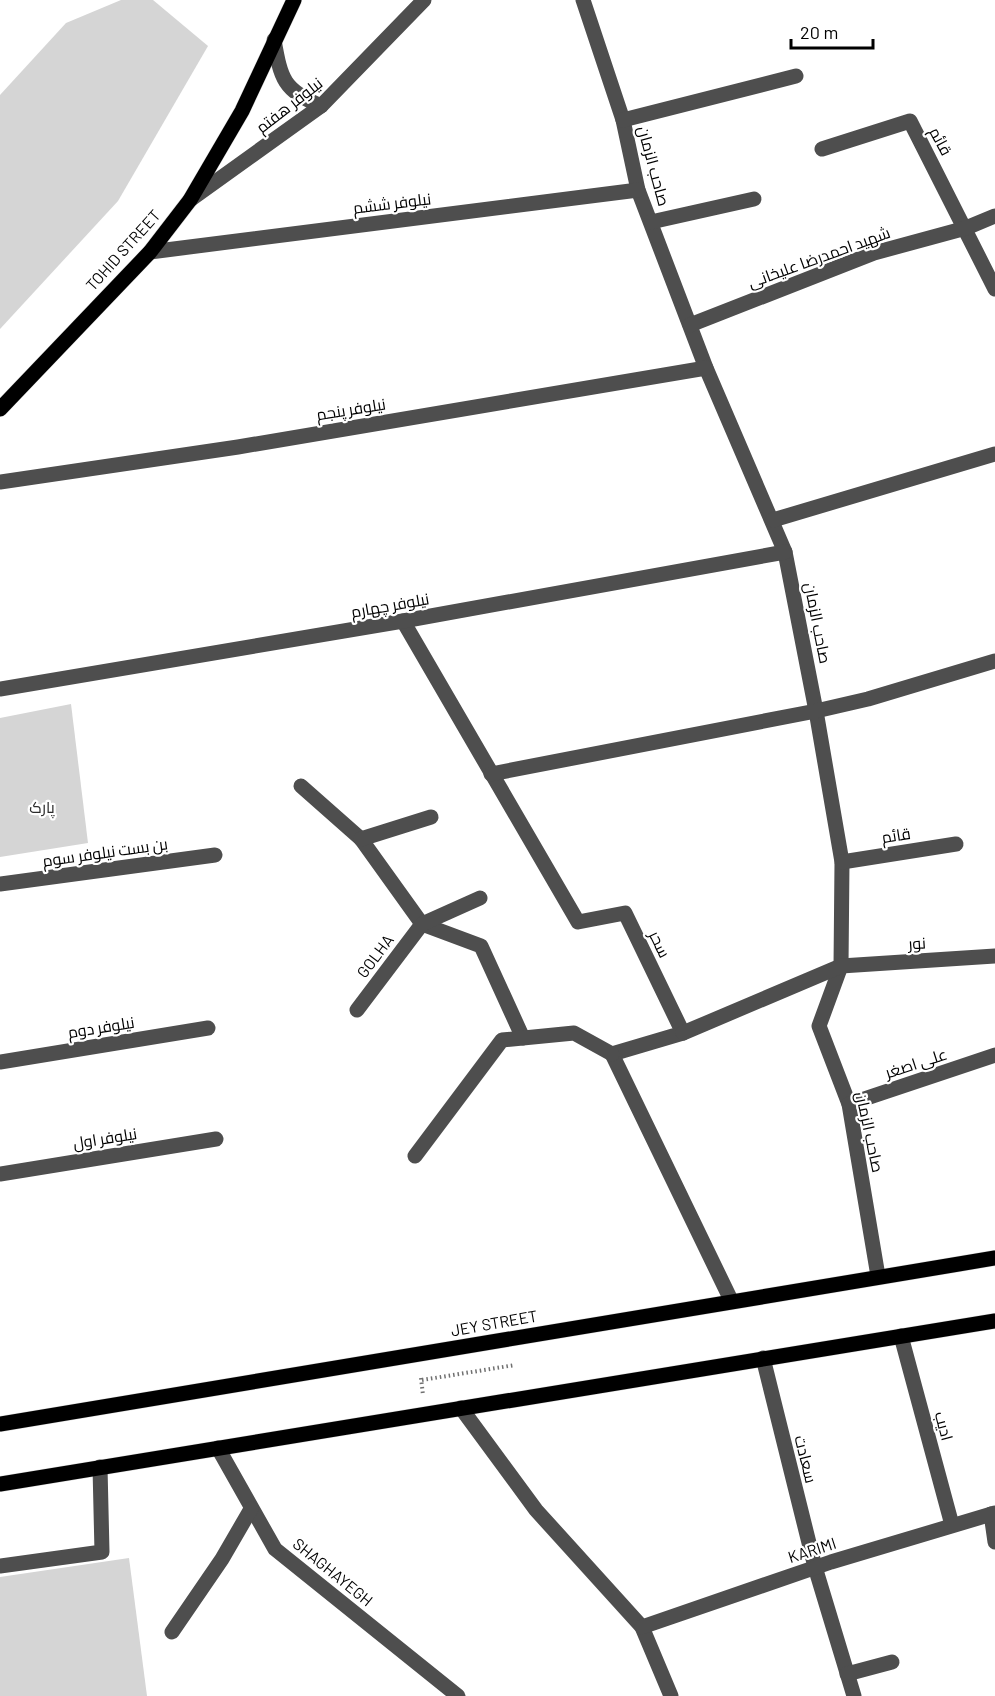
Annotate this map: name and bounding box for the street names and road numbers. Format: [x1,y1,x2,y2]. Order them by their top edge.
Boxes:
street label: نیلوفر هفتم [252,73,328,139]
street label: قائم [924,123,957,160]
street label: صاحب الزمان [633,124,674,209]
street label: نیلوفر ششم [352,188,432,220]
street label: TOHID STREET [81,205,164,294]
street label: شهید احمدرضا علیخانی [745,222,893,293]
street label: نیلوفر پنجم [315,394,387,426]
street label: صاحب الزمان [799,581,836,665]
street label: نیلوفر چهارم [349,588,431,624]
street label: قائم [880,823,912,849]
street label: بن بست نیلوفر سوم [41,833,169,873]
street label: سحر [645,926,675,961]
street label: GOLHA [352,930,397,981]
street label: نور [906,932,927,954]
street label: نیلوفر دوم [66,1012,136,1044]
street label: علی اصغر [881,1044,950,1084]
street label: صاحب الزمان [851,1090,888,1174]
street label: نیلوفر اول [72,1123,139,1154]
street label: JEY STREET [449,1306,539,1339]
street label: ادیب [931,1409,957,1443]
street label: سعادت [791,1433,822,1485]
street label: KARIMI [785,1533,838,1566]
street label: SHAGHAYEGH [290,1534,377,1610]

